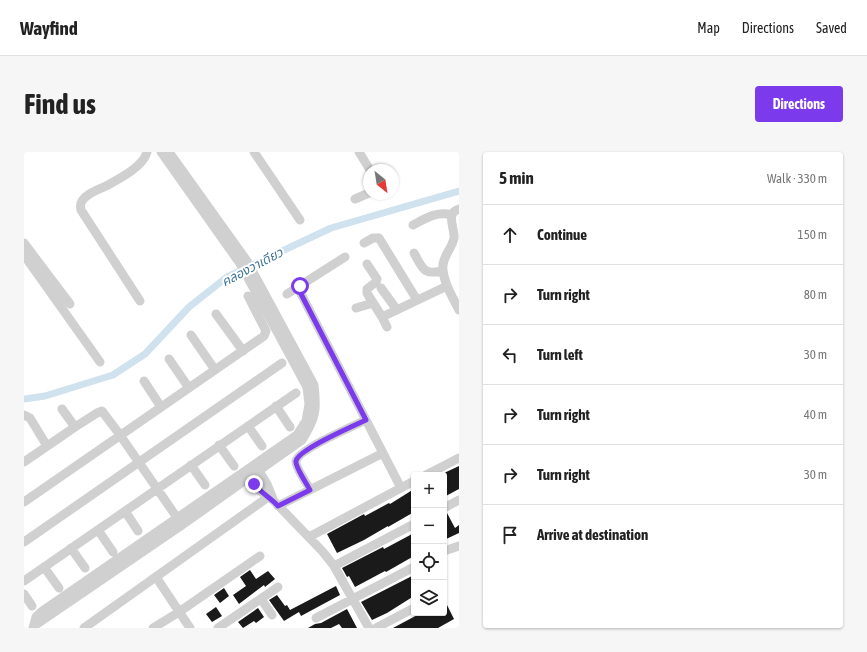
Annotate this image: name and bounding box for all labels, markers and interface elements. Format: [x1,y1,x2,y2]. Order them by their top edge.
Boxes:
text: Wayfind [20,17,78,39]
text: Map [697,20,720,36]
text: Directions [742,20,794,36]
text: Saved [816,20,847,36]
button: Directions [755,86,843,122]
text: Find us [24,88,96,120]
north arrow [363,164,399,200]
text: 5 min [499,168,534,188]
text: Walk · 330 m [767,171,827,186]
icon: ahead [499,224,521,246]
text: Continue [537,226,587,243]
text: 150 m [798,227,827,242]
water label: คลองวาเดียว [219,244,286,289]
route start [291,277,309,295]
icon: right [499,284,521,306]
text: Turn right [537,286,590,303]
text: 80 m [804,287,827,302]
icon: left [499,344,521,366]
text: Turn left [537,346,583,363]
text: 30 m [804,347,827,362]
icon: right [499,404,521,426]
text: Turn right [537,406,590,423]
text: 40 m [804,407,827,422]
icon: right [499,464,521,486]
text: Turn right [537,466,590,483]
text: 30 m [804,467,827,482]
map controls [411,472,447,616]
button: + [411,472,447,508]
route end [245,475,263,493]
button: − [411,508,447,544]
icon: arrive [499,524,521,546]
text: Arrive at destination [537,526,648,543]
button: locate [411,544,447,580]
button: layers [411,580,447,616]

